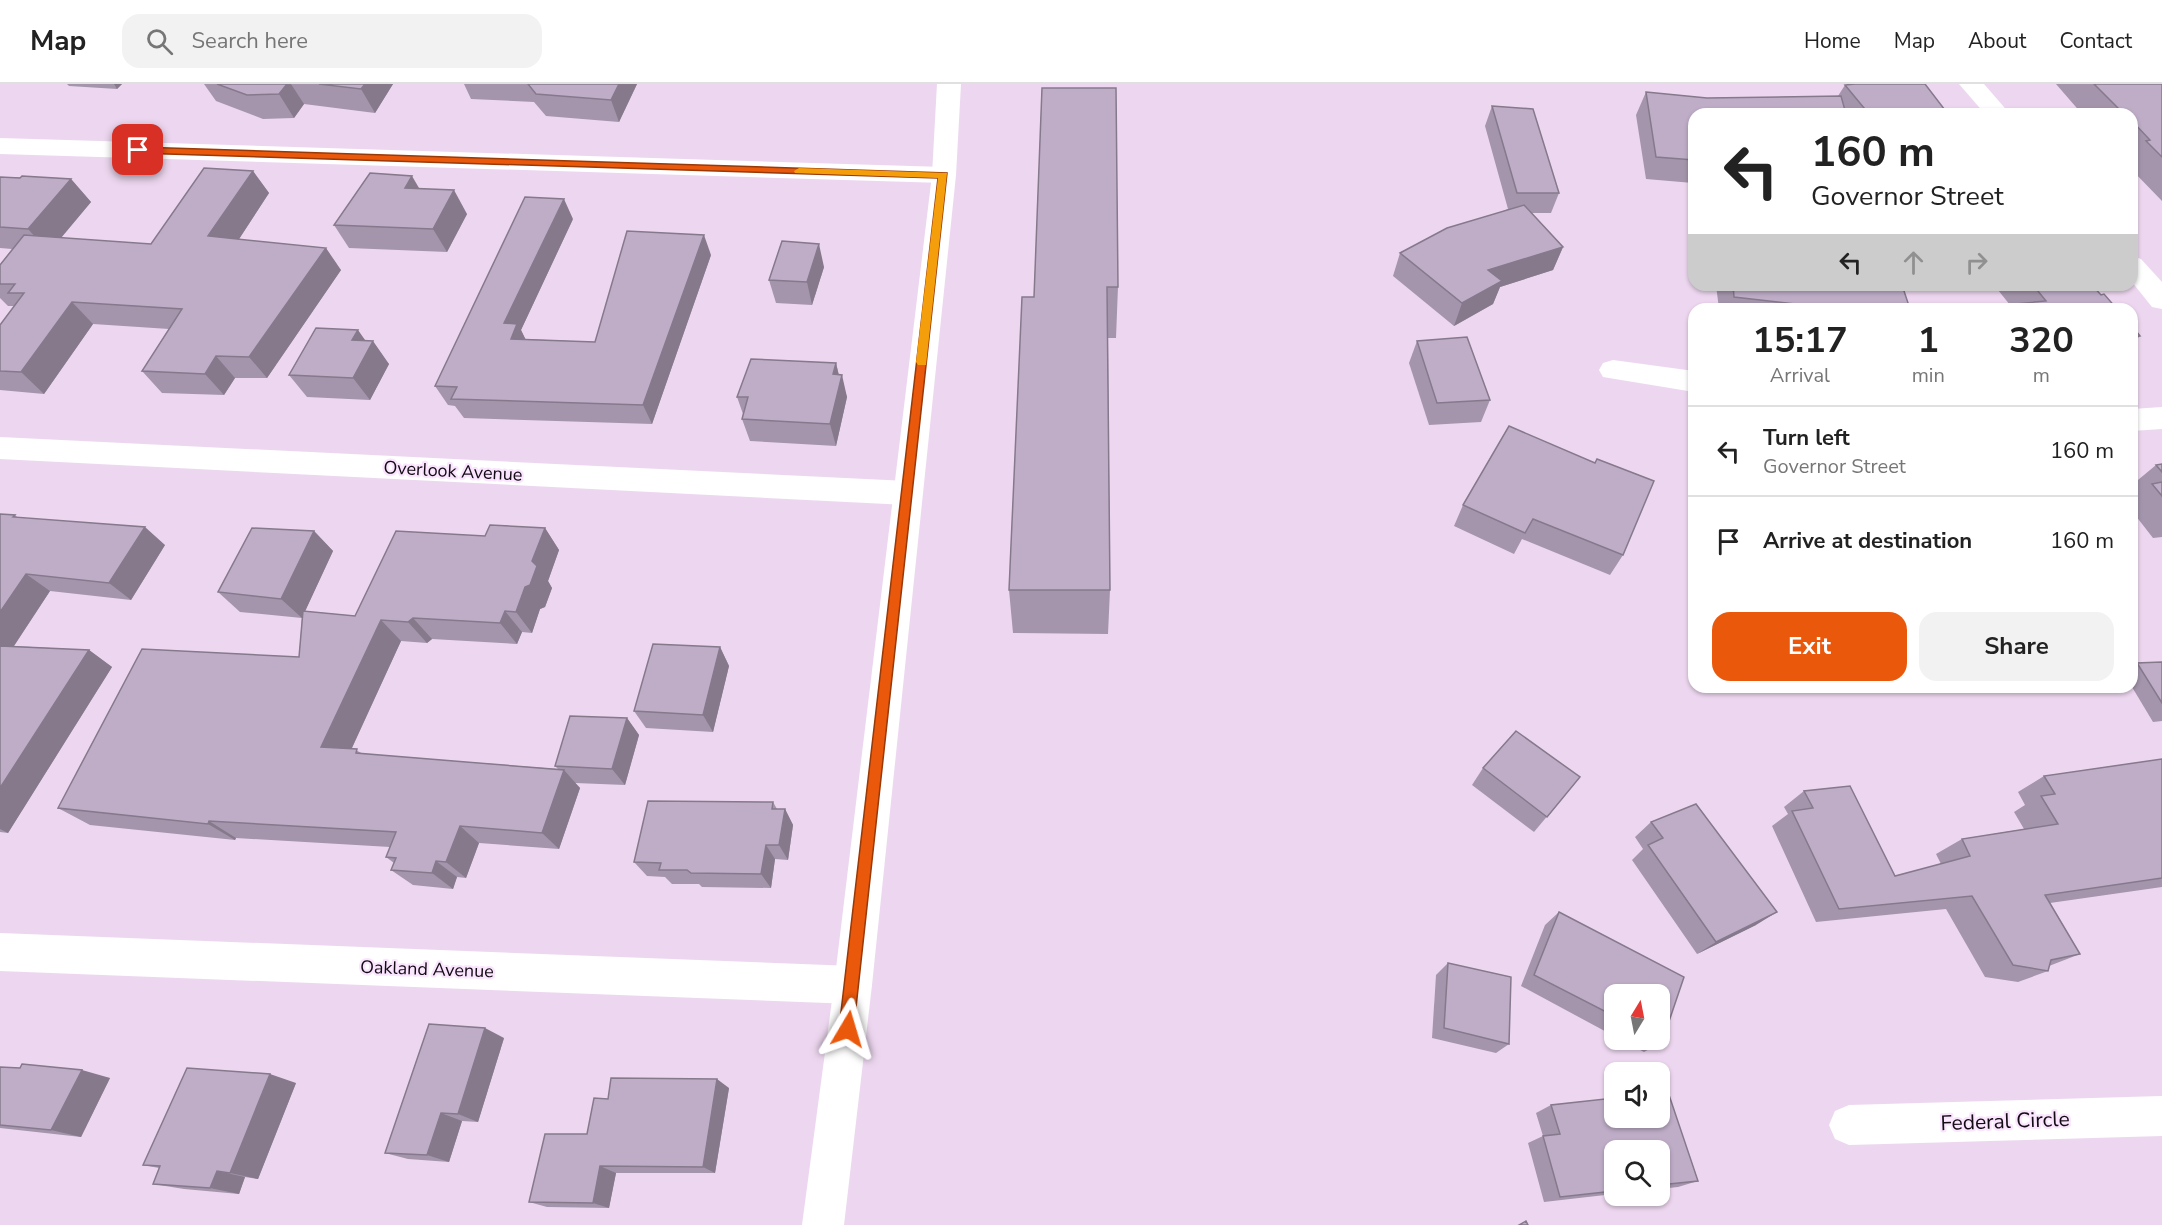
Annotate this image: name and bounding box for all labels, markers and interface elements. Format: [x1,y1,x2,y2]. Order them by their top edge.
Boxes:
search box [122,14,542,68]
text: Map [30,22,86,60]
icon: search [143,25,176,58]
text: Search here [191,26,308,56]
text: Home [1804,27,1861,55]
text: Map [1894,27,1935,55]
text: About [1968,27,2026,55]
text: Contact [2059,27,2132,55]
pin [112,124,163,175]
text: 160 m [1811,124,1935,181]
icon: left [1712,132,1790,210]
icon: arrive [121,133,154,166]
text: Governor Street [1811,178,2004,215]
icon: left [1834,246,1867,279]
icon: ahead [1897,246,1930,279]
icon: right [1960,246,1993,279]
text: 15:17 [1752,316,1848,365]
text: 1 [1917,316,1939,365]
text: 320 [2009,316,2074,365]
text: Arrival [1770,362,1830,389]
text: min [1912,362,1945,389]
text: m [2033,362,2050,389]
text: Turn left [1763,423,1850,453]
icon: left [1712,435,1745,468]
text: 160 m [2050,436,2114,466]
text: Governor Street [1763,453,1906,480]
street label: Overlook Avenue [383,455,523,487]
icon: arrive [1712,525,1745,558]
text: Arrive at destination [1763,526,1972,556]
text: 160 m [2050,526,2114,556]
button: Exit [1712,612,1907,681]
button: Share [1919,612,2114,681]
street label: Oakland Avenue [360,955,494,983]
north arrow [1604,984,1670,1050]
map controls [1604,984,1670,1206]
position arrow [816,997,880,1061]
button: sound [1604,1062,1670,1128]
street label: Federal Circle [1940,1105,2070,1137]
button: search [1604,1140,1670,1206]

